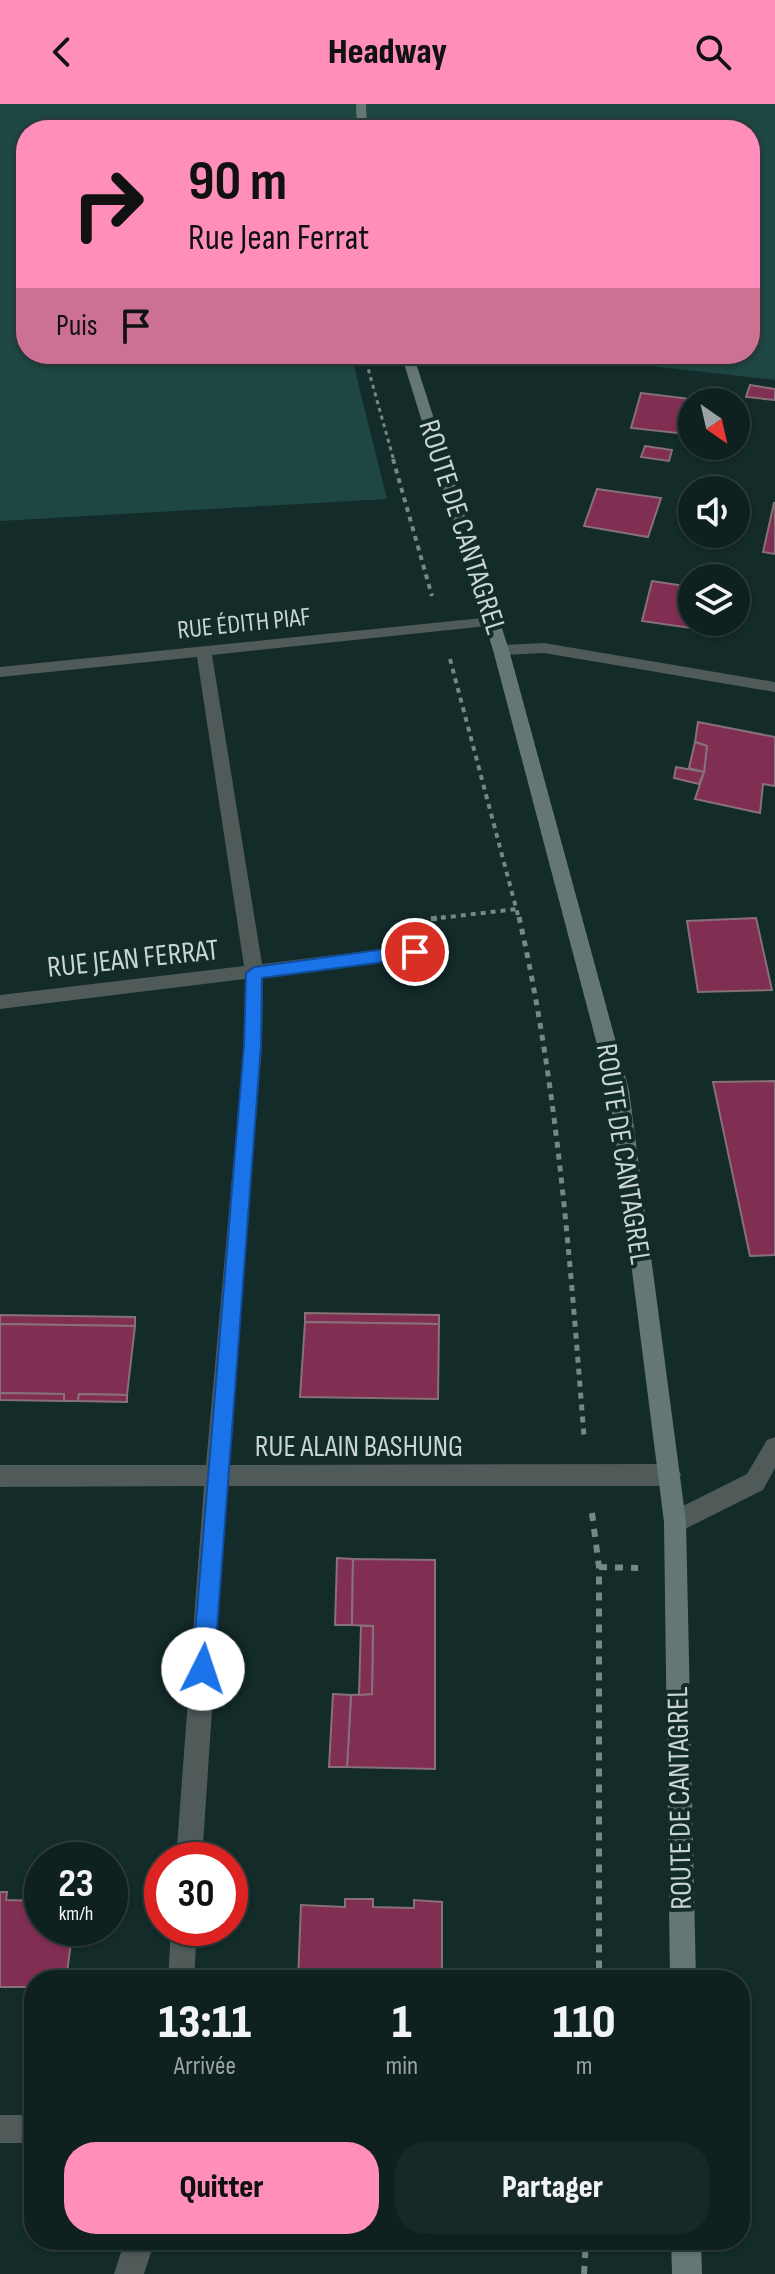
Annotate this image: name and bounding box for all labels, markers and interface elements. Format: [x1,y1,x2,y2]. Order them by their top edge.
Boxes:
icon: back [40,30,84,74]
icon: search [691,30,735,74]
text: Headway [328,31,447,74]
text: 90 m [188,149,287,216]
icon: right [56,152,160,256]
text: Rue Jean Ferrat [188,217,369,260]
icon: arrive [114,304,158,348]
text: Puis [56,308,98,344]
north arrow [678,388,750,460]
map controls [678,388,750,636]
street label: ROUTE DE CANTAGREL [410,415,514,639]
button: sound [678,476,750,548]
button: layers [678,564,750,636]
street label: RUE ÉDITH PIAF [176,602,312,646]
pin [381,918,449,986]
icon: arrive [393,930,437,974]
street label: RUE JEAN FERRAT [45,932,221,986]
street label: ROUTE DE CANTAGREL [588,1041,658,1267]
street label: RUE ALAIN BASHUNG [255,1429,463,1465]
position arrow [161,1627,245,1711]
street label: ROUTE DE CANTAGREL [660,1686,700,1910]
speed limit sign: 30 [144,1842,248,1946]
text: 23 [58,1860,94,1908]
text: km/h [59,1902,93,1926]
text: 13:11 [158,1994,251,2051]
text: 1 [392,1994,412,2051]
text: 110 [553,1994,616,2051]
text: Arrivée [174,2051,236,2082]
text: min [386,2051,418,2082]
text: m [576,2051,592,2082]
button: Quitter [64,2142,379,2234]
button: Partager [395,2142,710,2234]

